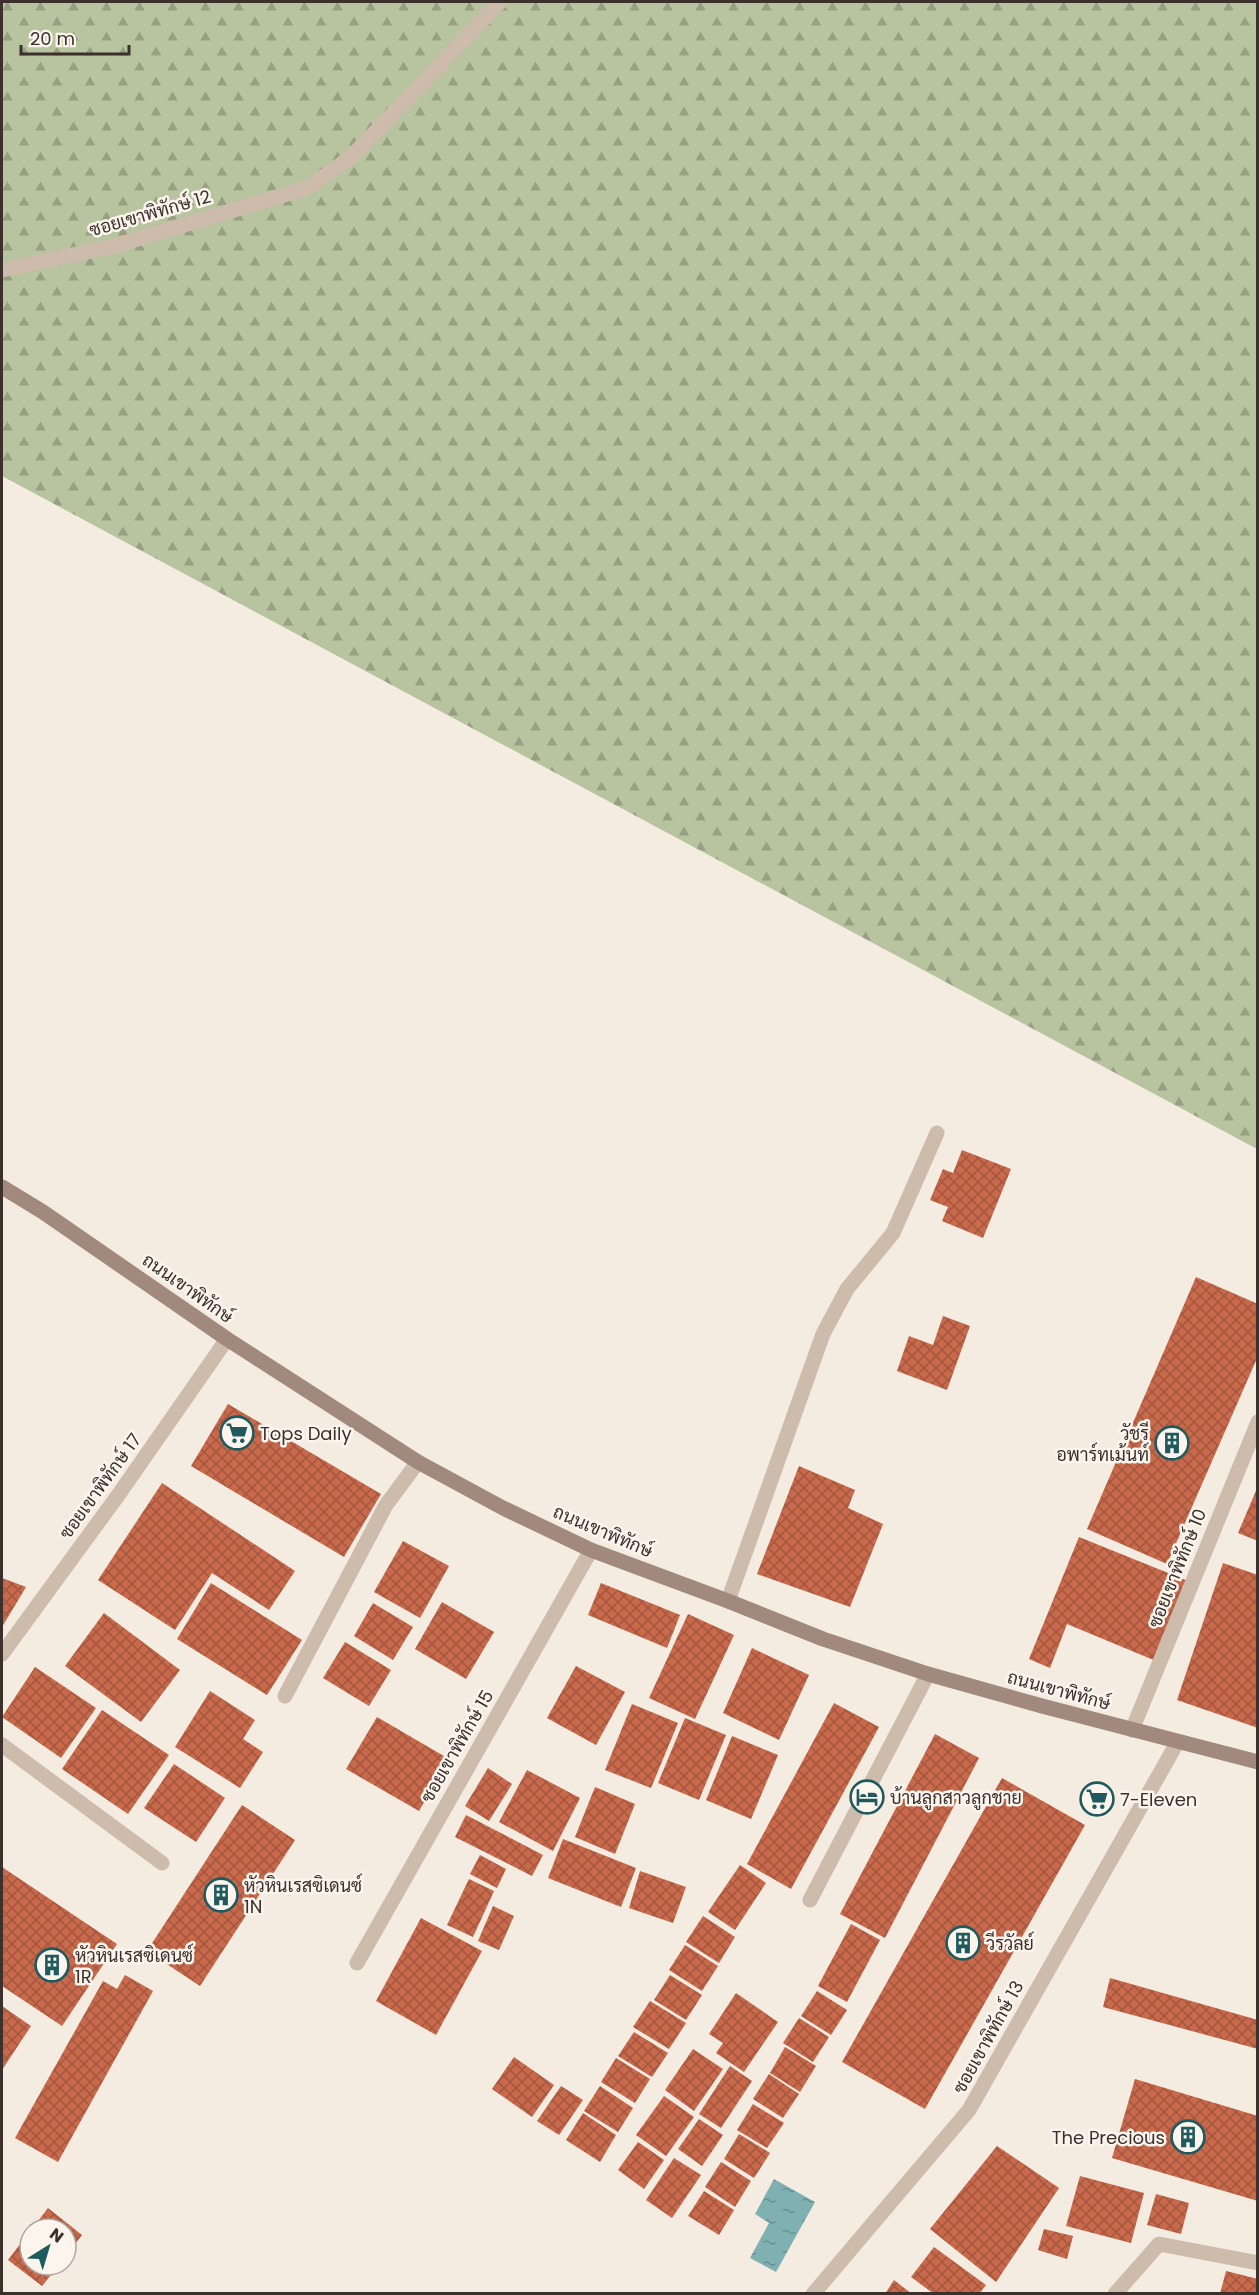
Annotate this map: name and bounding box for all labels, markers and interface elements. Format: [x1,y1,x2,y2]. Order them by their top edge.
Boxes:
scale bar [21,18,129,56]
text: 20 m [30,26,75,51]
street label: ซอยเขาพิทักษ์ 12 [86,184,214,242]
street label: ถนนเขาพิทักษ์ [138,1247,239,1329]
supermarket icon: Tops Daily [219,1415,255,1451]
place label: Tops Daily [260,1421,352,1446]
place label: วัชรี อพาร์ทเม้นท์ [1056,1421,1149,1467]
building icon: วัชรี อพาร์ทเม้นท์ [1154,1425,1190,1461]
street label: ซอยเขาพิทักษ์ 17 [53,1428,147,1544]
street label: ถนนเขาพิทักษ์ [549,1499,657,1563]
street label: ซอยเขาพิทักษ์ 10 [1142,1505,1212,1631]
street label: ถนนเขาพิทักษ์ [1005,1664,1114,1716]
street label: ซอยเขาพิทักษ์ 15 [415,1685,499,1807]
hotel icon: บ้านลูกสาวลูกชาย [849,1779,885,1815]
supermarket icon: 7-Eleven [1079,1781,1115,1817]
place label: บ้านลูกสาวลูกชาย [890,1785,1022,1811]
place label: 7-Eleven [1120,1787,1197,1812]
place label: หัวหินเรสซิเดนซ์ 1N [244,1873,362,1919]
building icon: หัวหินเรสซิเดนซ์ 1N [203,1877,239,1913]
building icon: วีรวัลย์ [945,1925,981,1961]
place label: วีรวัลย์ [985,1931,1034,1956]
place label: หัวหินเรสซิเดนซ์ 1R [75,1943,193,1989]
building icon: หัวหินเรสซิเดนซ์ 1R [34,1947,70,1983]
street label: ซอยเขาพิทักษ์ 13 [947,1976,1029,2098]
building icon: The Precious [1170,2119,1206,2155]
place label: The Precious [1052,2125,1165,2150]
north arrow [18,2217,78,2277]
text: N [45,2223,68,2248]

